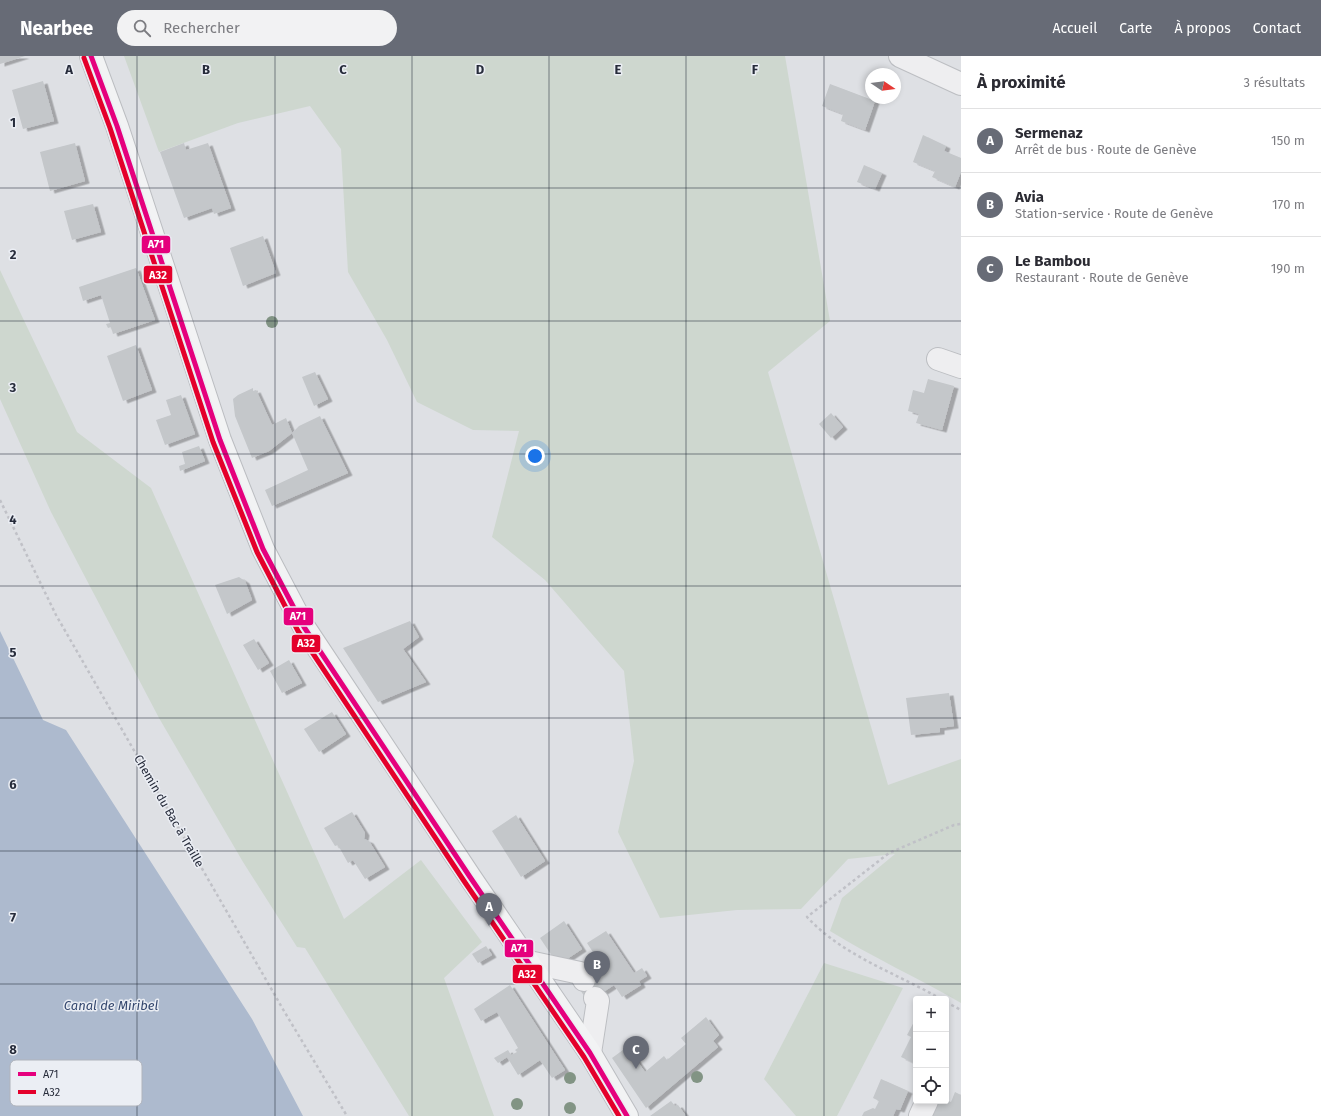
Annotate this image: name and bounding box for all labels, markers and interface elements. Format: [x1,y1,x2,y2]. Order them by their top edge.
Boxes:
search box [117,10,397,46]
text: Nearbee [20,17,93,40]
icon: search [131,17,153,39]
text: Rechercher [163,19,240,37]
text: Accueil [1052,20,1097,37]
text: Carte [1119,20,1152,37]
text: À propos [1174,20,1231,37]
text: Contact [1253,20,1301,37]
text: A [64,62,73,77]
text: B [202,62,210,77]
text: C [339,62,347,77]
text: D [476,62,485,77]
text: E [615,62,622,77]
text: F [752,62,759,77]
north arrow [865,68,901,104]
text: À proximité [977,72,1066,93]
text: 3 résultats [1243,75,1305,90]
text: 1 [10,115,16,130]
text: Sermenaz [1015,124,1083,142]
text: A [986,133,994,148]
text: 150 m [1271,133,1305,148]
text: Arrêt de bus · Route de Genève [1015,142,1197,157]
text: Avia [1015,188,1044,206]
text: B [986,197,994,212]
text: 170 m [1272,197,1305,212]
text: Station-service · Route de Genève [1015,206,1213,221]
line badge: A71 [141,235,171,254]
text: A71 [147,238,164,251]
text: 2 [10,247,17,262]
text: Le Bambou [1015,252,1091,270]
text: C [986,261,994,276]
text: 190 m [1271,261,1305,276]
line badge: A32 [143,265,173,284]
text: A32 [148,269,167,282]
text: Restaurant · Route de Genève [1015,270,1189,285]
text: 3 [9,380,17,395]
your location [525,446,545,466]
text: 4 [9,512,17,527]
line badge: A71 [283,607,314,626]
text: A71 [289,610,306,623]
line badge: A32 [291,634,321,653]
text: A32 [296,637,315,650]
text: 5 [10,645,17,660]
street label: Chemin du Bac à Traille [131,752,207,870]
text: 6 [9,777,17,792]
pin: A [476,893,502,926]
text: 7 [10,910,16,925]
line badge: A71 [504,939,534,958]
text: A71 [510,942,527,955]
pin: B [584,951,610,984]
line badge: A32 [512,964,543,984]
text: A32 [517,968,536,981]
map controls [913,996,949,1104]
button: + [913,996,949,1032]
water label: Canal de Miribel [64,998,158,1013]
button: − [913,1032,949,1068]
pin: C [623,1036,649,1069]
text: 8 [9,1042,17,1057]
legend [10,1060,142,1106]
text: A71 [43,1068,59,1081]
button: locate [913,1068,949,1104]
text: A32 [43,1086,60,1099]

